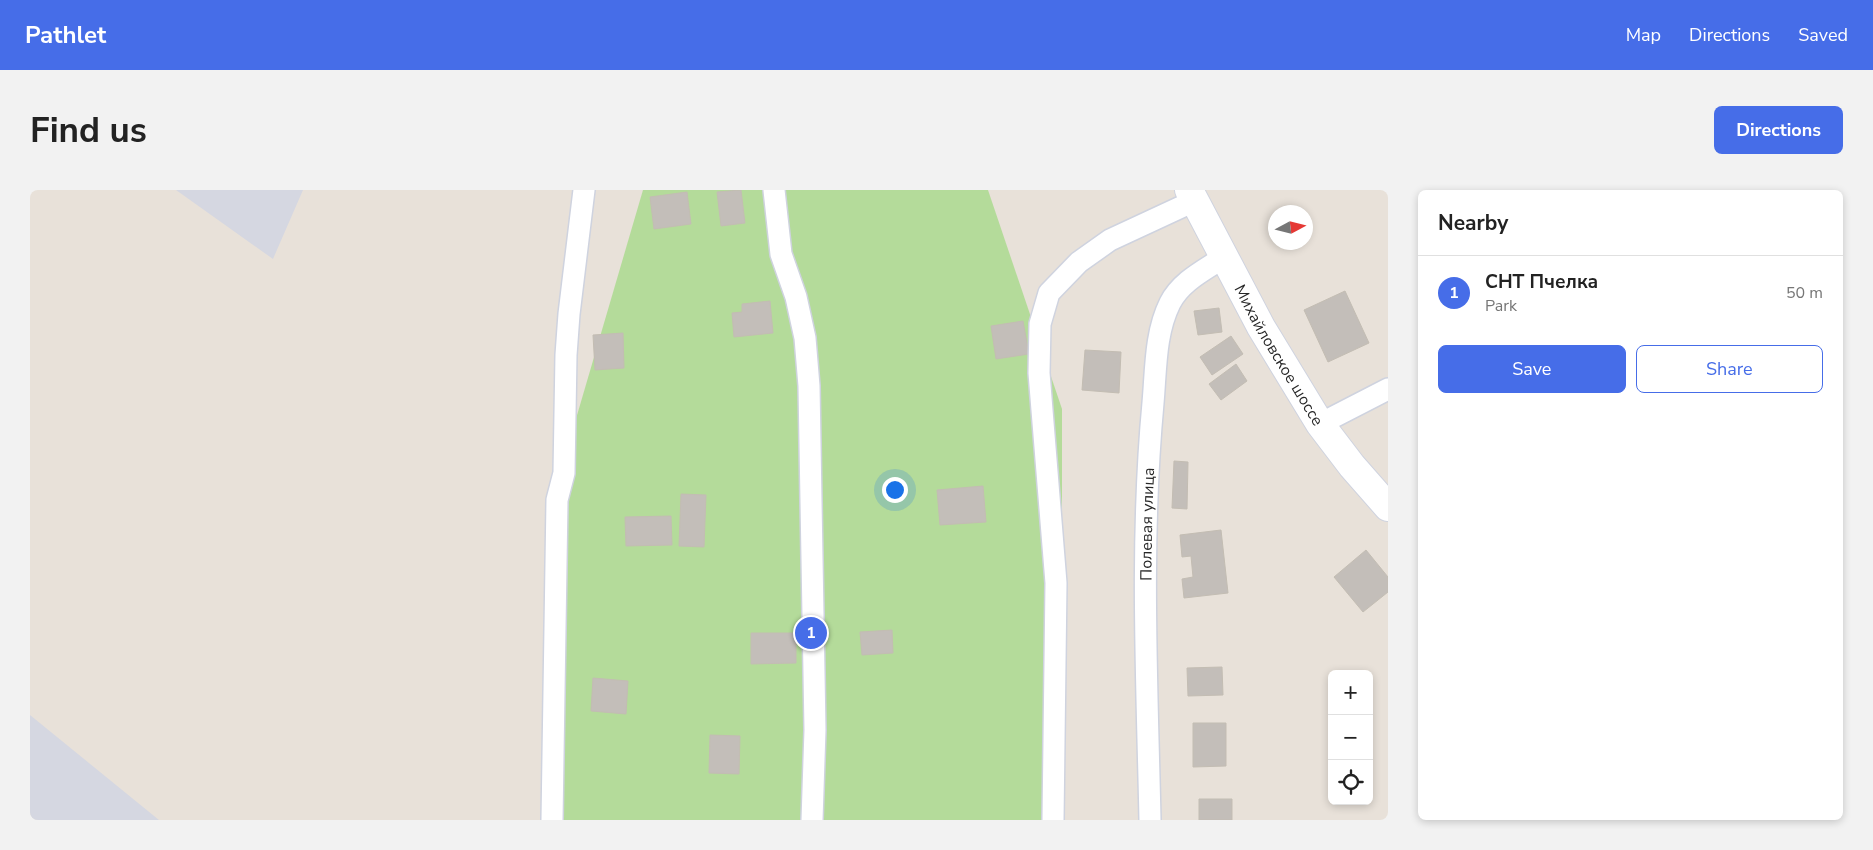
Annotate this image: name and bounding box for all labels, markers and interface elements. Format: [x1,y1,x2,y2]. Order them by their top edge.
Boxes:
text: Pathlet [25,19,106,51]
text: Map [1626,23,1661,47]
text: Directions [1689,23,1770,47]
text: Saved [1798,23,1848,47]
button: Directions [1714,106,1843,154]
text: Find us [30,107,147,154]
north arrow [1268,205,1313,250]
text: Nearby [1438,209,1508,237]
text: СНТ Пчелка [1485,269,1598,295]
street label: Михайловское шоссе [1229,281,1328,430]
text: 1 [1449,282,1459,304]
text: 50 m [1786,282,1823,304]
text: Park [1485,295,1517,317]
button: Save [1438,345,1626,393]
button: Share [1636,345,1823,393]
street label: Полевая улица [1135,467,1160,581]
your location [882,477,908,503]
pin: 1 [795,614,827,652]
map controls [1328,670,1373,805]
button: + [1328,670,1373,715]
button: − [1328,715,1373,760]
button: locate [1328,760,1373,805]

